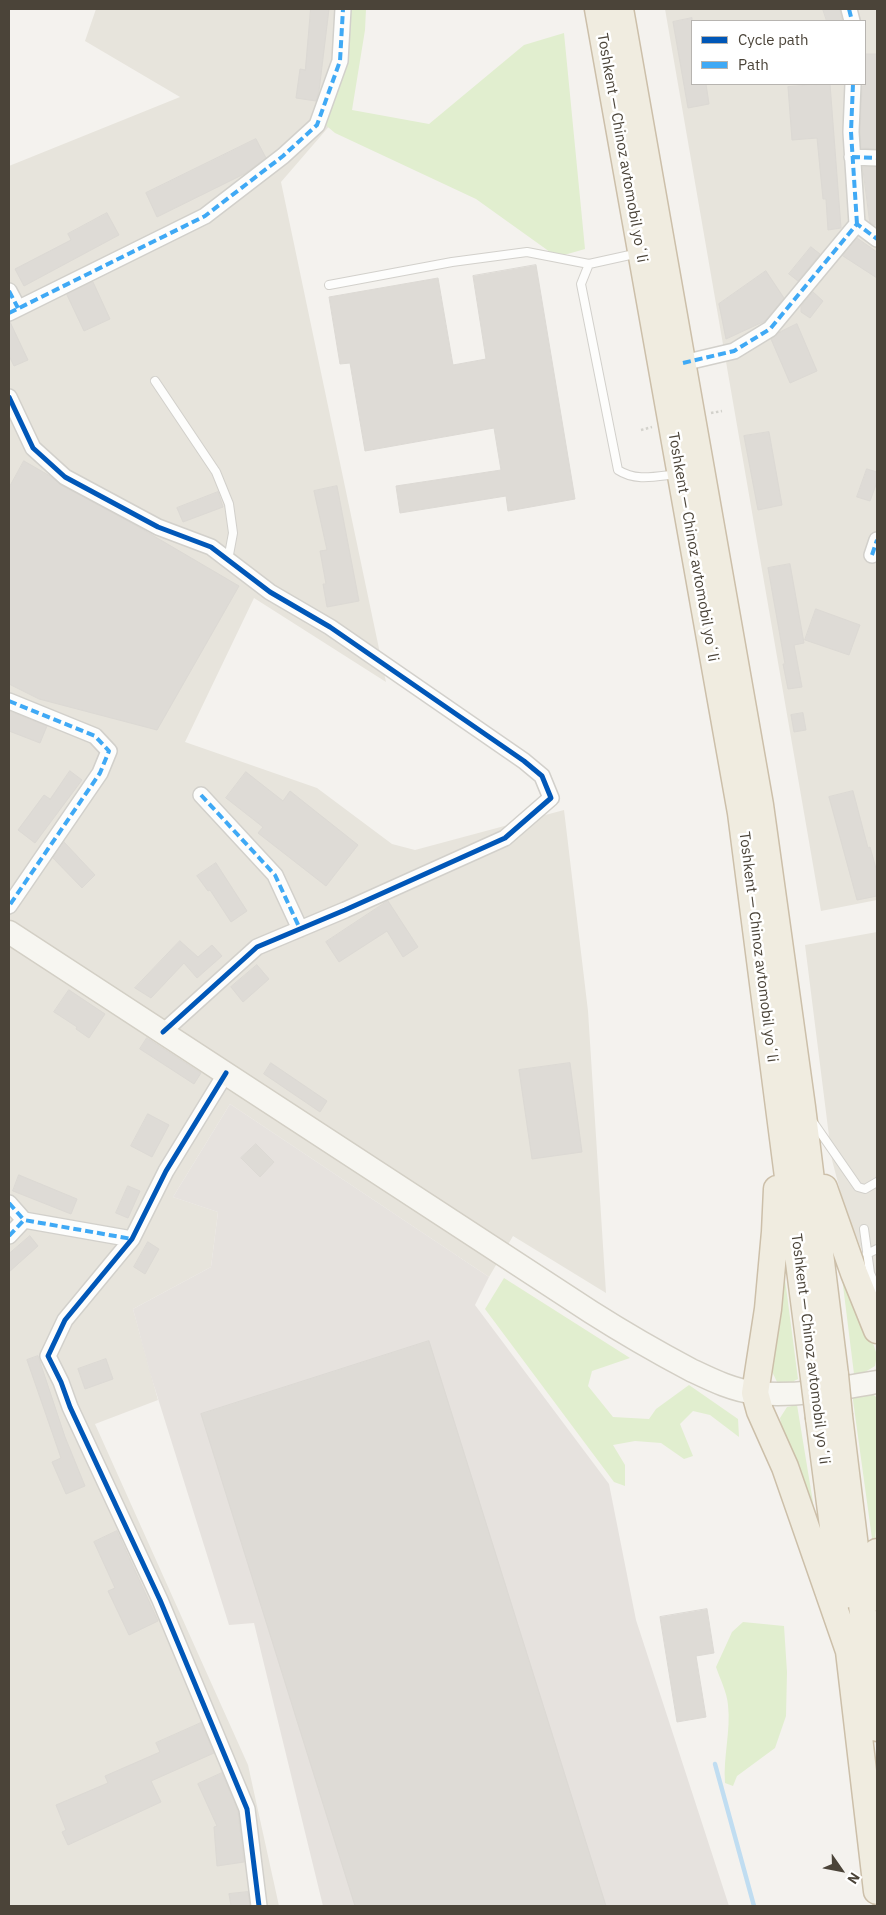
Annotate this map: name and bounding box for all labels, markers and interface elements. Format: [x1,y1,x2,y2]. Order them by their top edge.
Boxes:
legend [691,20,866,85]
text: Cycle path [738,30,809,49]
street label: Toshkent — Chinoz avtomobil yoʻli [593,32,651,264]
text: Path [738,55,769,74]
street label: Toshkent — Chinoz avtomobil yoʻli [664,431,722,663]
street label: Toshkent — Chinoz avtomobil yoʻli [735,831,781,1063]
street label: Toshkent — Chinoz avtomobil yoʻli [787,1233,833,1465]
north arrow [816,1845,866,1895]
text: N [843,1869,864,1887]

